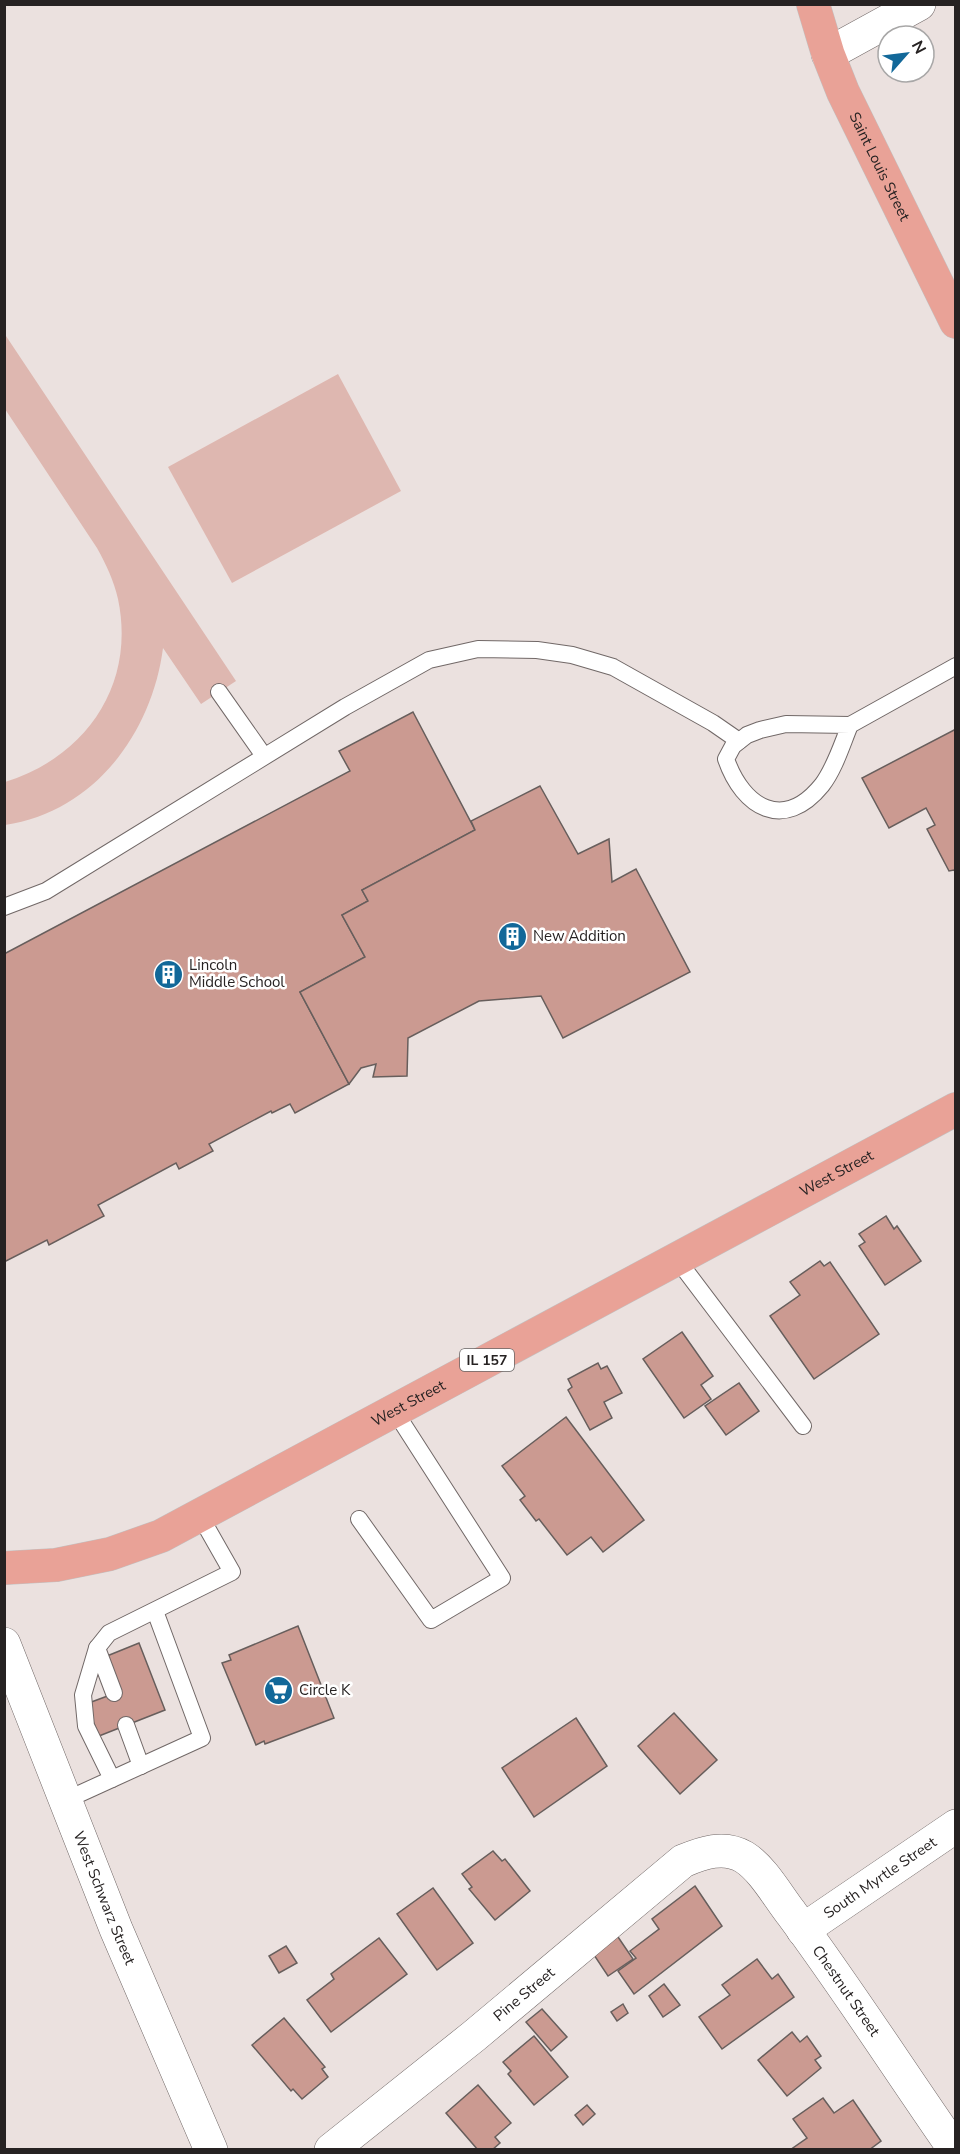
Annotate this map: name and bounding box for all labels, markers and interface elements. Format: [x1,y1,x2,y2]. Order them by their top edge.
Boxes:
north arrow [876,24,936,84]
text: N [906,37,931,58]
street label: Saint Louis Street [844,109,915,225]
building icon: New Addition [496,920,528,952]
place label: New Addition [533,926,626,946]
place label: Lincoln Middle School [189,955,285,992]
building icon: Lincoln Middle School [152,958,184,990]
street label: West Street [796,1145,877,1201]
road number: IL 157 [460,1349,514,1371]
street label: West Street [368,1375,449,1431]
supermarket icon: Circle K [262,1674,294,1706]
place label: Circle K [299,1680,351,1700]
street label: West Schwarz Street [69,1828,140,1968]
street label: South Myrtle Street [820,1832,941,1923]
street label: Chestnut Street [808,1941,885,2041]
street label: Pine Street [489,1962,559,2026]

